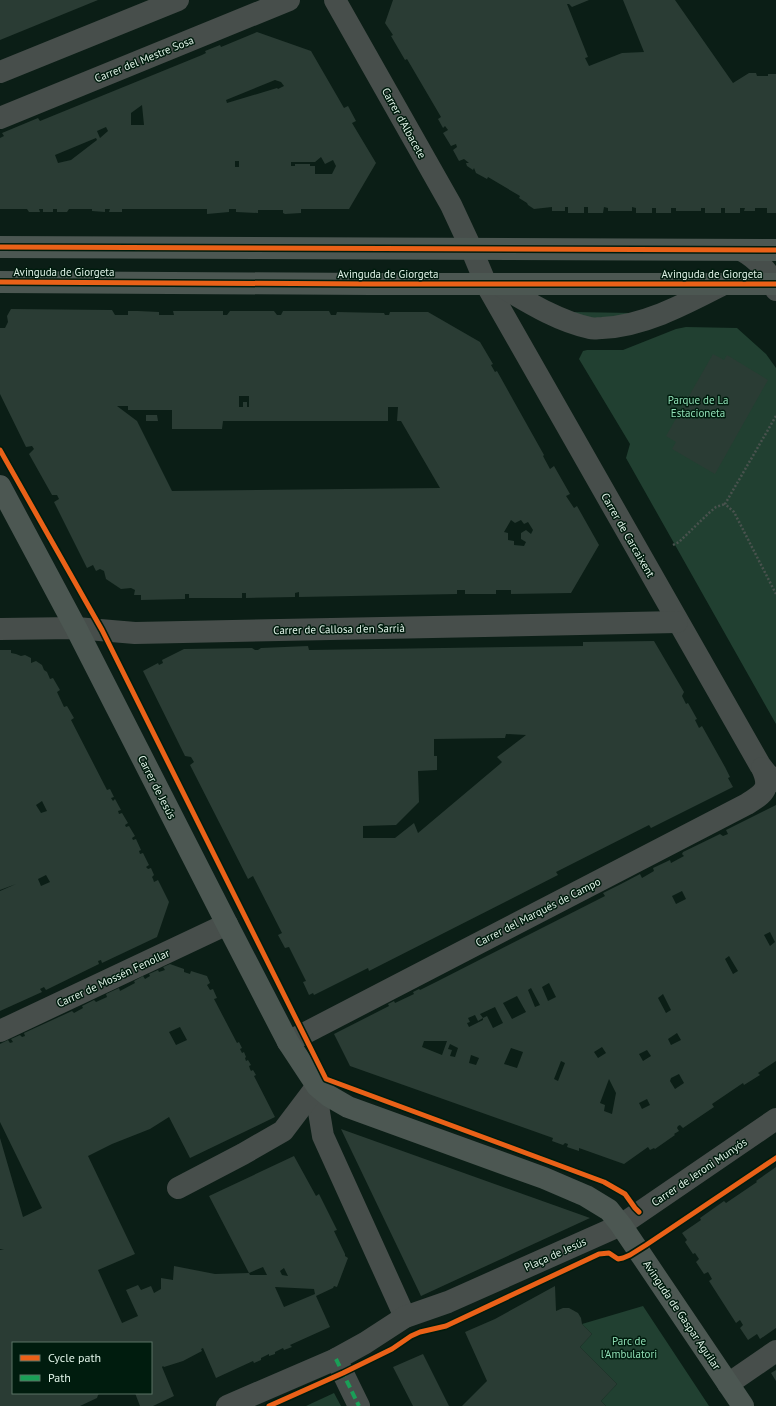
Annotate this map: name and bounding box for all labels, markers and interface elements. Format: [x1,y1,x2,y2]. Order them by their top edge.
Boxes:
street label: Carrer del Mestre Sosa [92,33,196,85]
street label: Carrer d'Albacete [379,85,429,161]
street label: Avinguda de Giorgeta [14,265,114,279]
street label: Avinguda de Giorgeta [338,267,438,281]
street label: Avinguda de Giorgeta [662,267,762,281]
park label: Parque de La Estacioneta [668,393,728,420]
street label: Carrer de Carcaixent [598,490,658,580]
street label: Carrer de Callosa d'en Sarrià [273,621,405,637]
street label: Carrer de Jesús [135,753,179,822]
street label: Carrer del Marqués de Campo [473,874,603,950]
street label: Carrer de Mossén Fenollar [54,946,172,1010]
street label: Carrer de Jeroni Munyós [649,1135,750,1209]
street label: Plaça de Jesús [522,1234,589,1274]
street label: Avinguda de Gaspar Aguilar [640,1258,724,1373]
park label: Parc de l'Ambulatori [601,1334,657,1361]
legend [12,1342,152,1394]
text: Cycle path [48,1350,101,1365]
text: Path [48,1370,71,1385]

